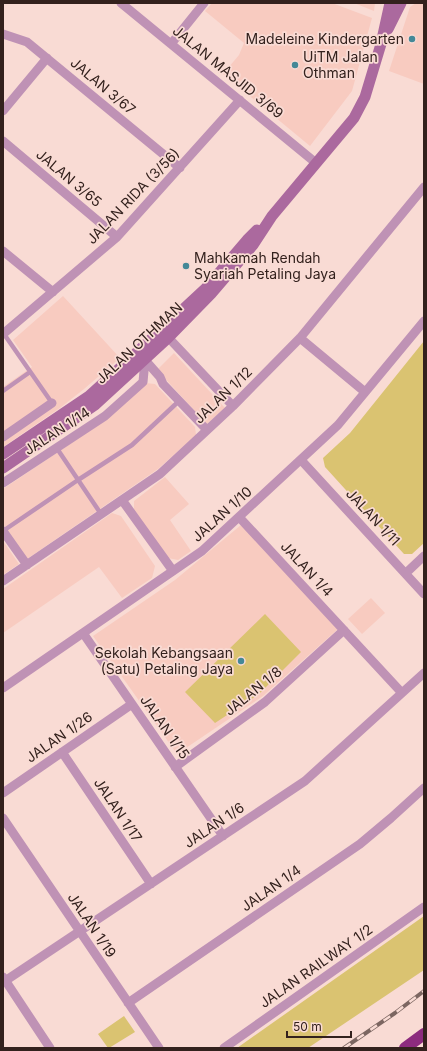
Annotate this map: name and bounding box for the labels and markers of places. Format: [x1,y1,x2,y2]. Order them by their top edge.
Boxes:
place label: Madeleine Kindergarten [246,30,404,47]
marker: Madeleine Kindergarten [407,34,417,44]
place label: UiTM Jalan Othman [303,48,378,81]
marker: UiTM Jalan Othman [290,60,300,70]
place label: Mahkamah Rendah Syariah Petaling Jaya [194,249,336,282]
marker: Mahkamah Rendah Syariah Petaling Jaya [181,261,191,271]
place label: Sekolah Kebangsaan (Satu) Petaling Jaya [95,644,233,677]
marker: Sekolah Kebangsaan (Satu) Petaling Jaya [236,656,246,666]

